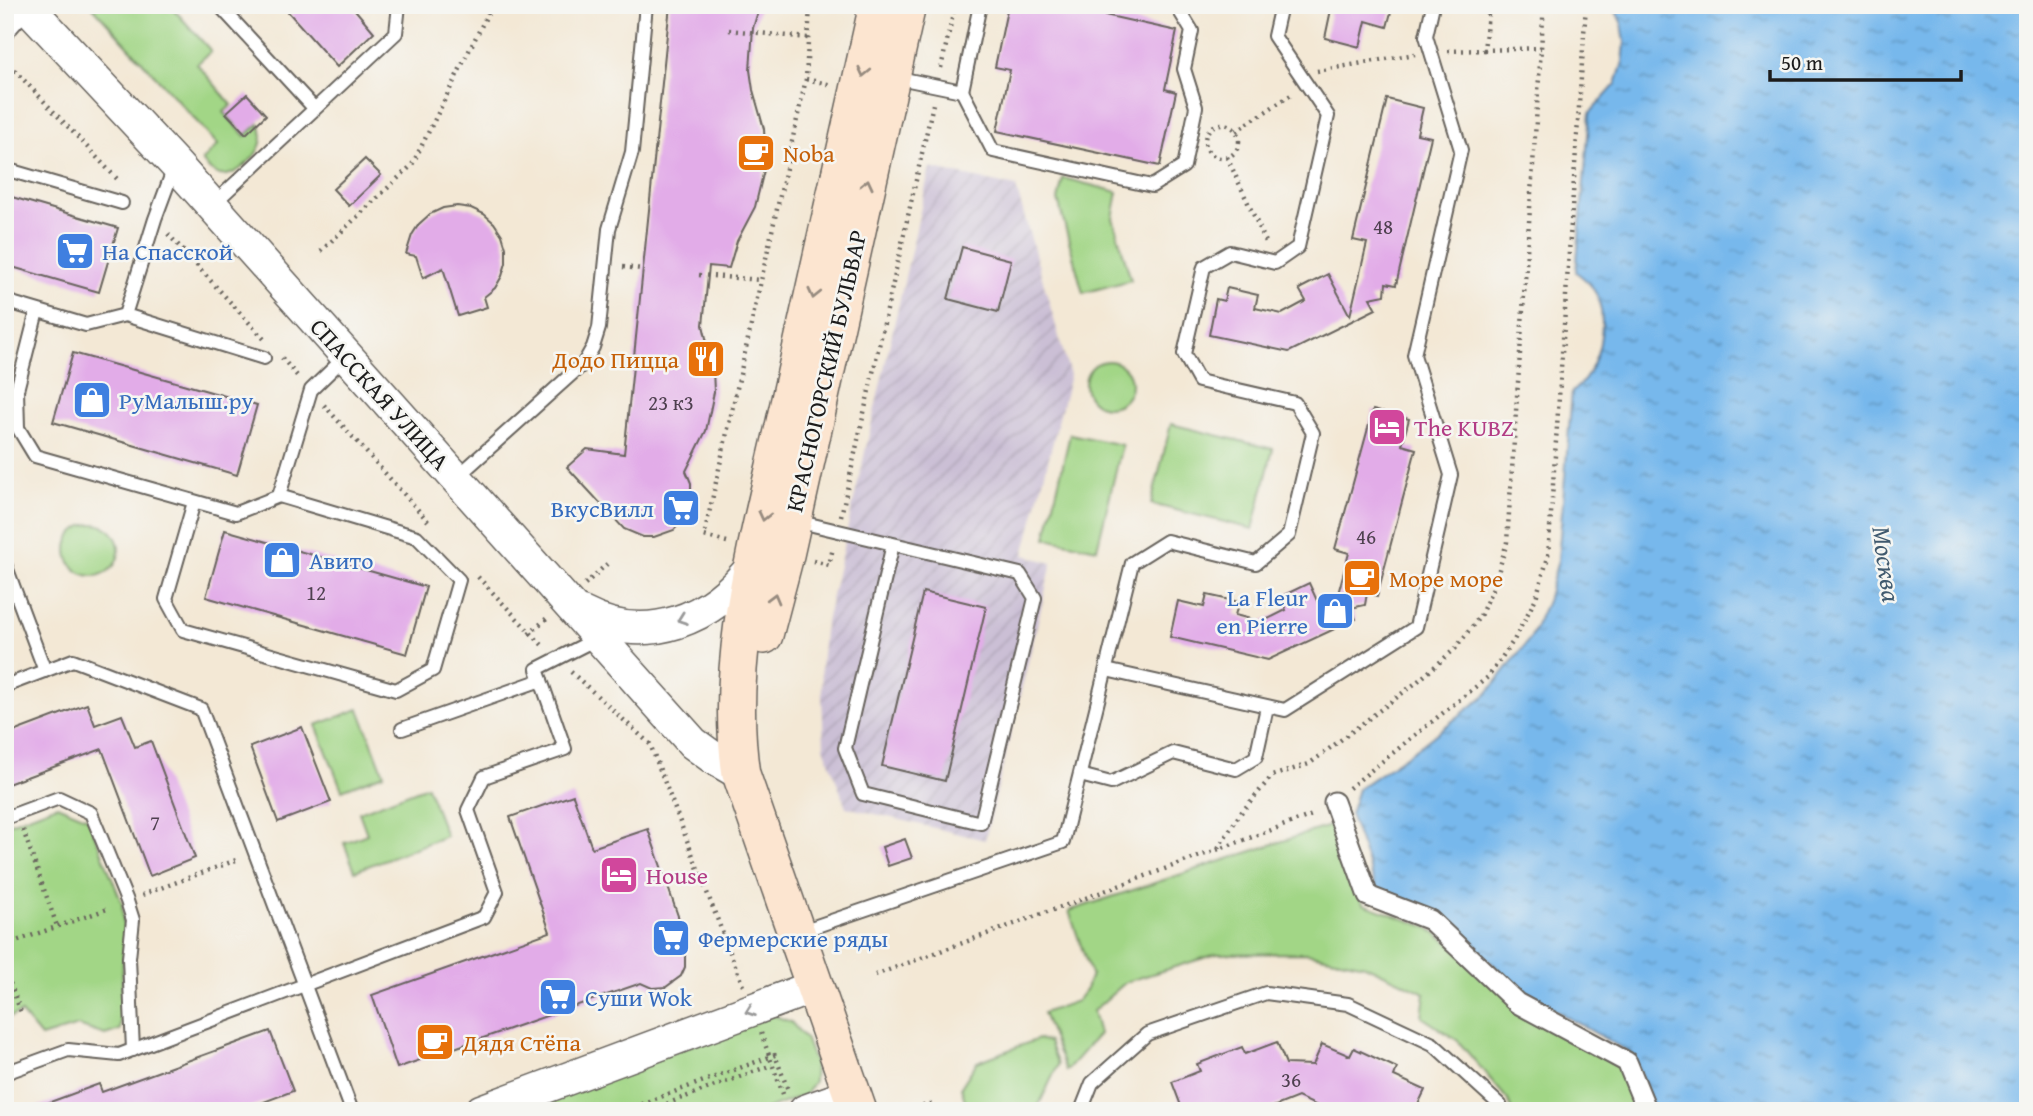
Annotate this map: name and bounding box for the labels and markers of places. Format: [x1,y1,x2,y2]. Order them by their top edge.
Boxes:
cafe icon: Noba [735,132,777,174]
place label: Noba [783,136,835,171]
supermarket icon: На Спасской [54,230,96,272]
place label: На Спасской [102,234,233,269]
restaurant icon: Додо Пицца [685,338,727,380]
place label: Додо Пицца [551,342,680,377]
shop icon: РуМалыш.ру [71,379,113,421]
place label: РуМалыш.ру [119,383,254,418]
hotel icon: The KUBZ [1366,406,1408,448]
place label: The KUBZ [1414,410,1514,445]
supermarket icon: ВкусВилл [660,487,702,529]
place label: ВкусВилл [551,491,654,526]
shop icon: Авито [261,539,303,581]
place label: Авито [309,543,373,578]
cafe icon: Море море [1341,557,1383,599]
place label: Море море [1389,561,1503,596]
place label: La Fleur en Pierre [1216,580,1308,643]
shop icon: La Fleur en Pierre [1314,590,1356,632]
hotel icon: House [598,854,640,896]
place label: House [646,858,708,893]
supermarket icon: Фермерские ряды [650,917,692,959]
place label: Фермерские ряды [698,921,888,956]
supermarket icon: Суши Wok [537,976,579,1018]
place label: Суши Wok [585,980,693,1015]
cafe icon: Дядя Стёпа [414,1021,456,1063]
place label: Дядя Стёпа [461,1025,581,1060]

